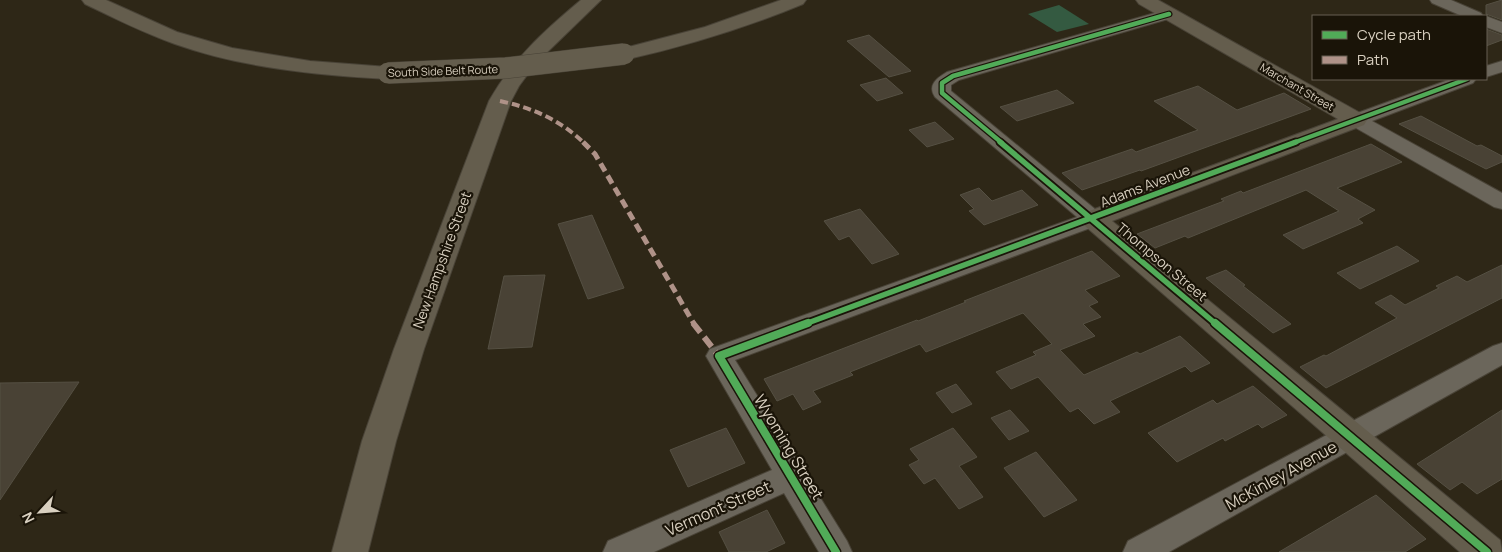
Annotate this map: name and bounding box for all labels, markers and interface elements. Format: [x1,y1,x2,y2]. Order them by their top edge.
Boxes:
legend [1312,15,1487,80]
text: Cycle path [1357,24,1431,45]
text: Path [1357,49,1389,70]
street label: Marchant Street [1257,59,1337,114]
street label: South Side Belt Route [388,61,499,80]
street label: Adams Avenue [1097,160,1193,211]
street label: New Hampshire Street [408,188,475,331]
street label: Thompson Street [1113,218,1212,305]
street label: Wyoming Street [749,390,829,504]
street label: McKinley Avenue [1221,435,1341,515]
street label: Vermont Street [662,475,774,541]
north arrow [15,487,65,537]
text: N [17,509,39,527]

